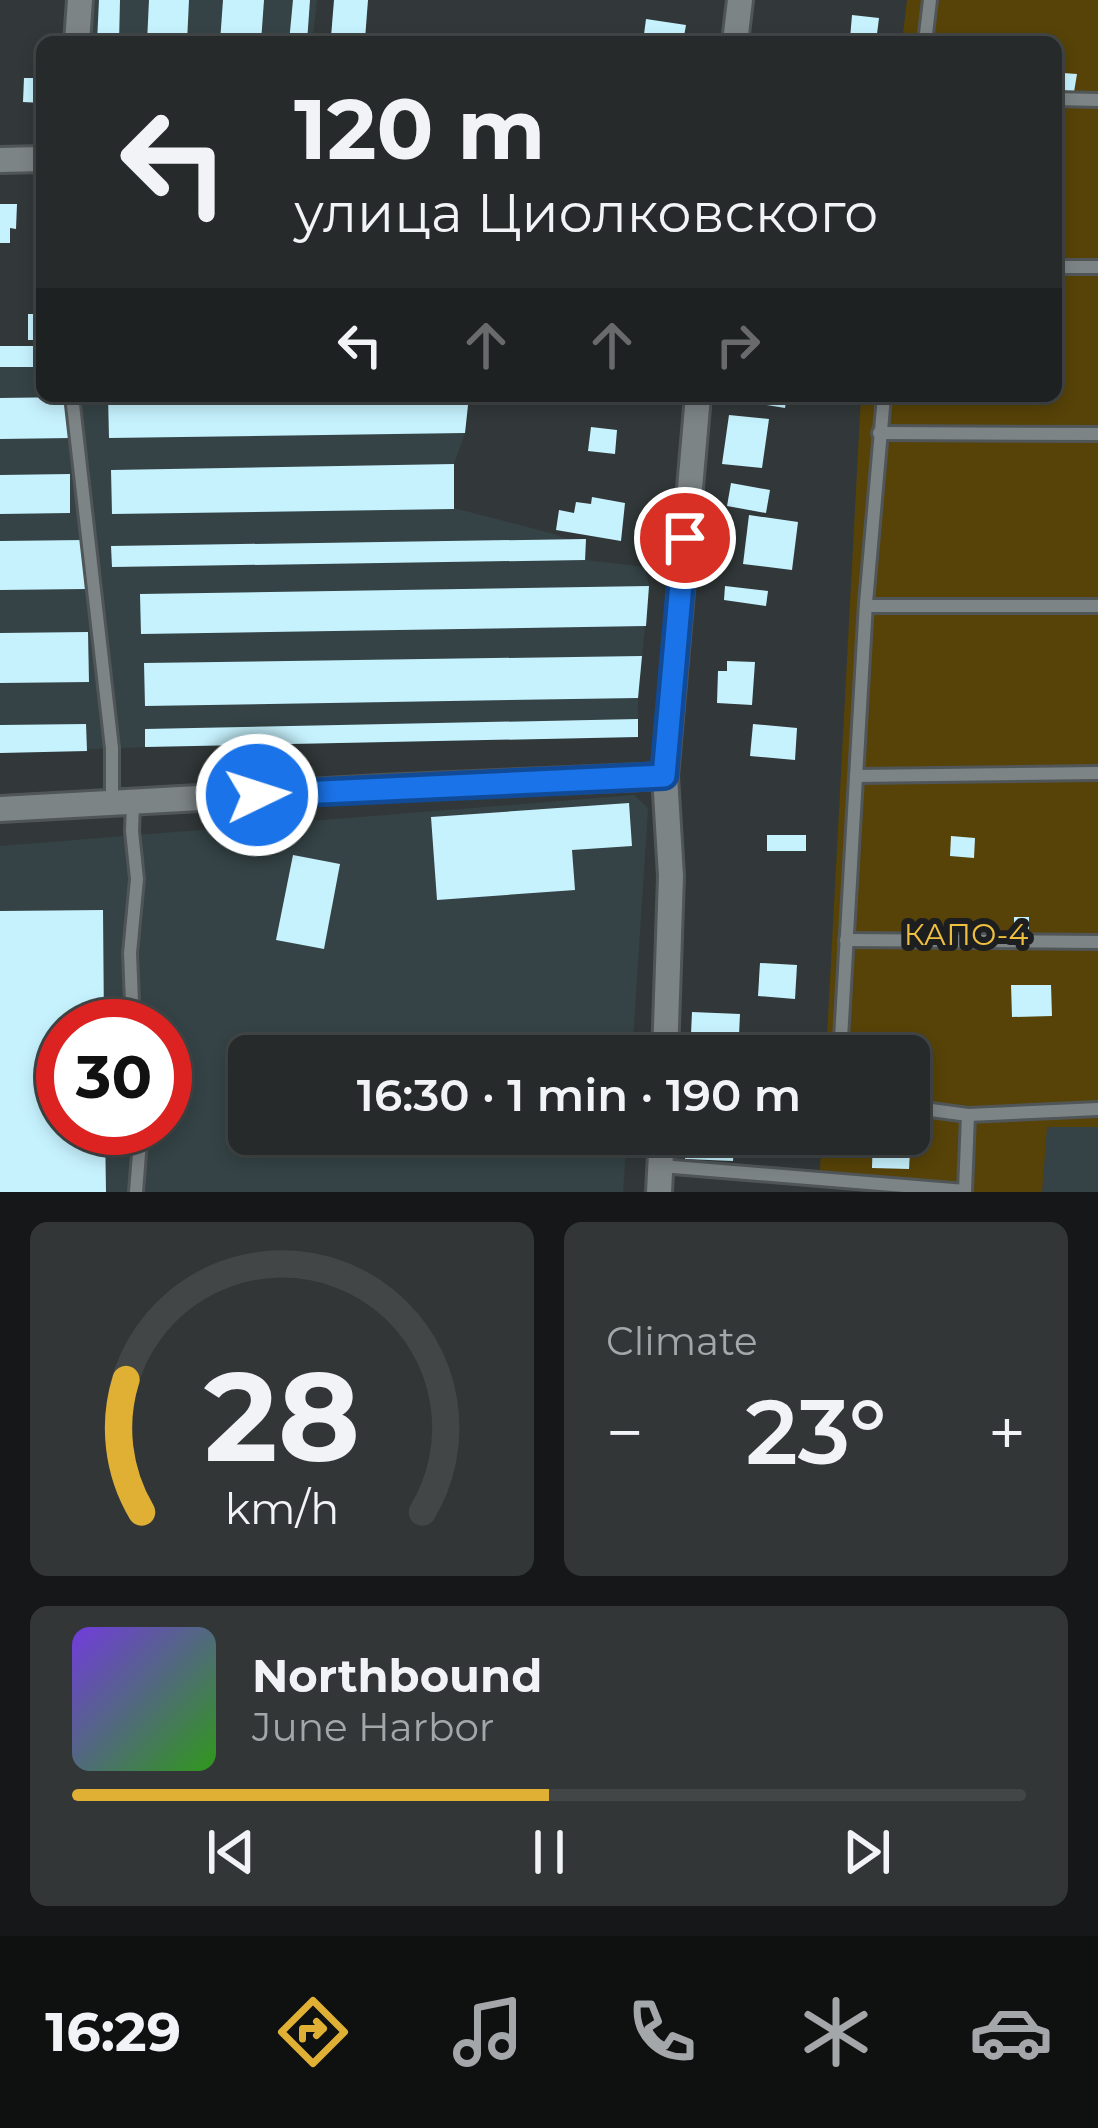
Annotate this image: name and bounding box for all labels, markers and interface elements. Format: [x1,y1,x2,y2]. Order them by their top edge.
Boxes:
text: 120 m [294,78,545,180]
icon: left [96,84,252,240]
text: улица Циолковского [294,180,878,246]
icon: left [327,312,393,378]
icon: ahead [453,312,519,378]
icon: ahead [579,312,645,378]
icon: right [705,312,771,378]
pin [634,487,736,589]
icon: arrive [652,505,718,571]
position arrow [194,732,320,858]
park label: КАПО-4 [904,916,1028,953]
speed limit sign: 30 [36,999,192,1155]
text: 16:30 · 1 min · 190 m [357,1067,801,1122]
text: Climate [606,1317,758,1365]
text: 28 [204,1340,360,1492]
text: 23° [745,1377,887,1487]
text: − [606,1392,644,1473]
text: + [988,1392,1026,1473]
text: km/h [225,1482,339,1535]
text: Northbound [252,1648,542,1703]
text: June Harbor [252,1703,494,1751]
icon: previous [198,1819,264,1885]
icon: pause [516,1819,582,1885]
icon: next [834,1819,900,1885]
icon: directions [271,1990,355,2074]
icon: music [446,1990,530,2074]
icon: phone [620,1990,704,2074]
icon: climate [794,1990,878,2074]
icon: car [969,1990,1053,2074]
text: 16:29 [45,1999,181,2065]

